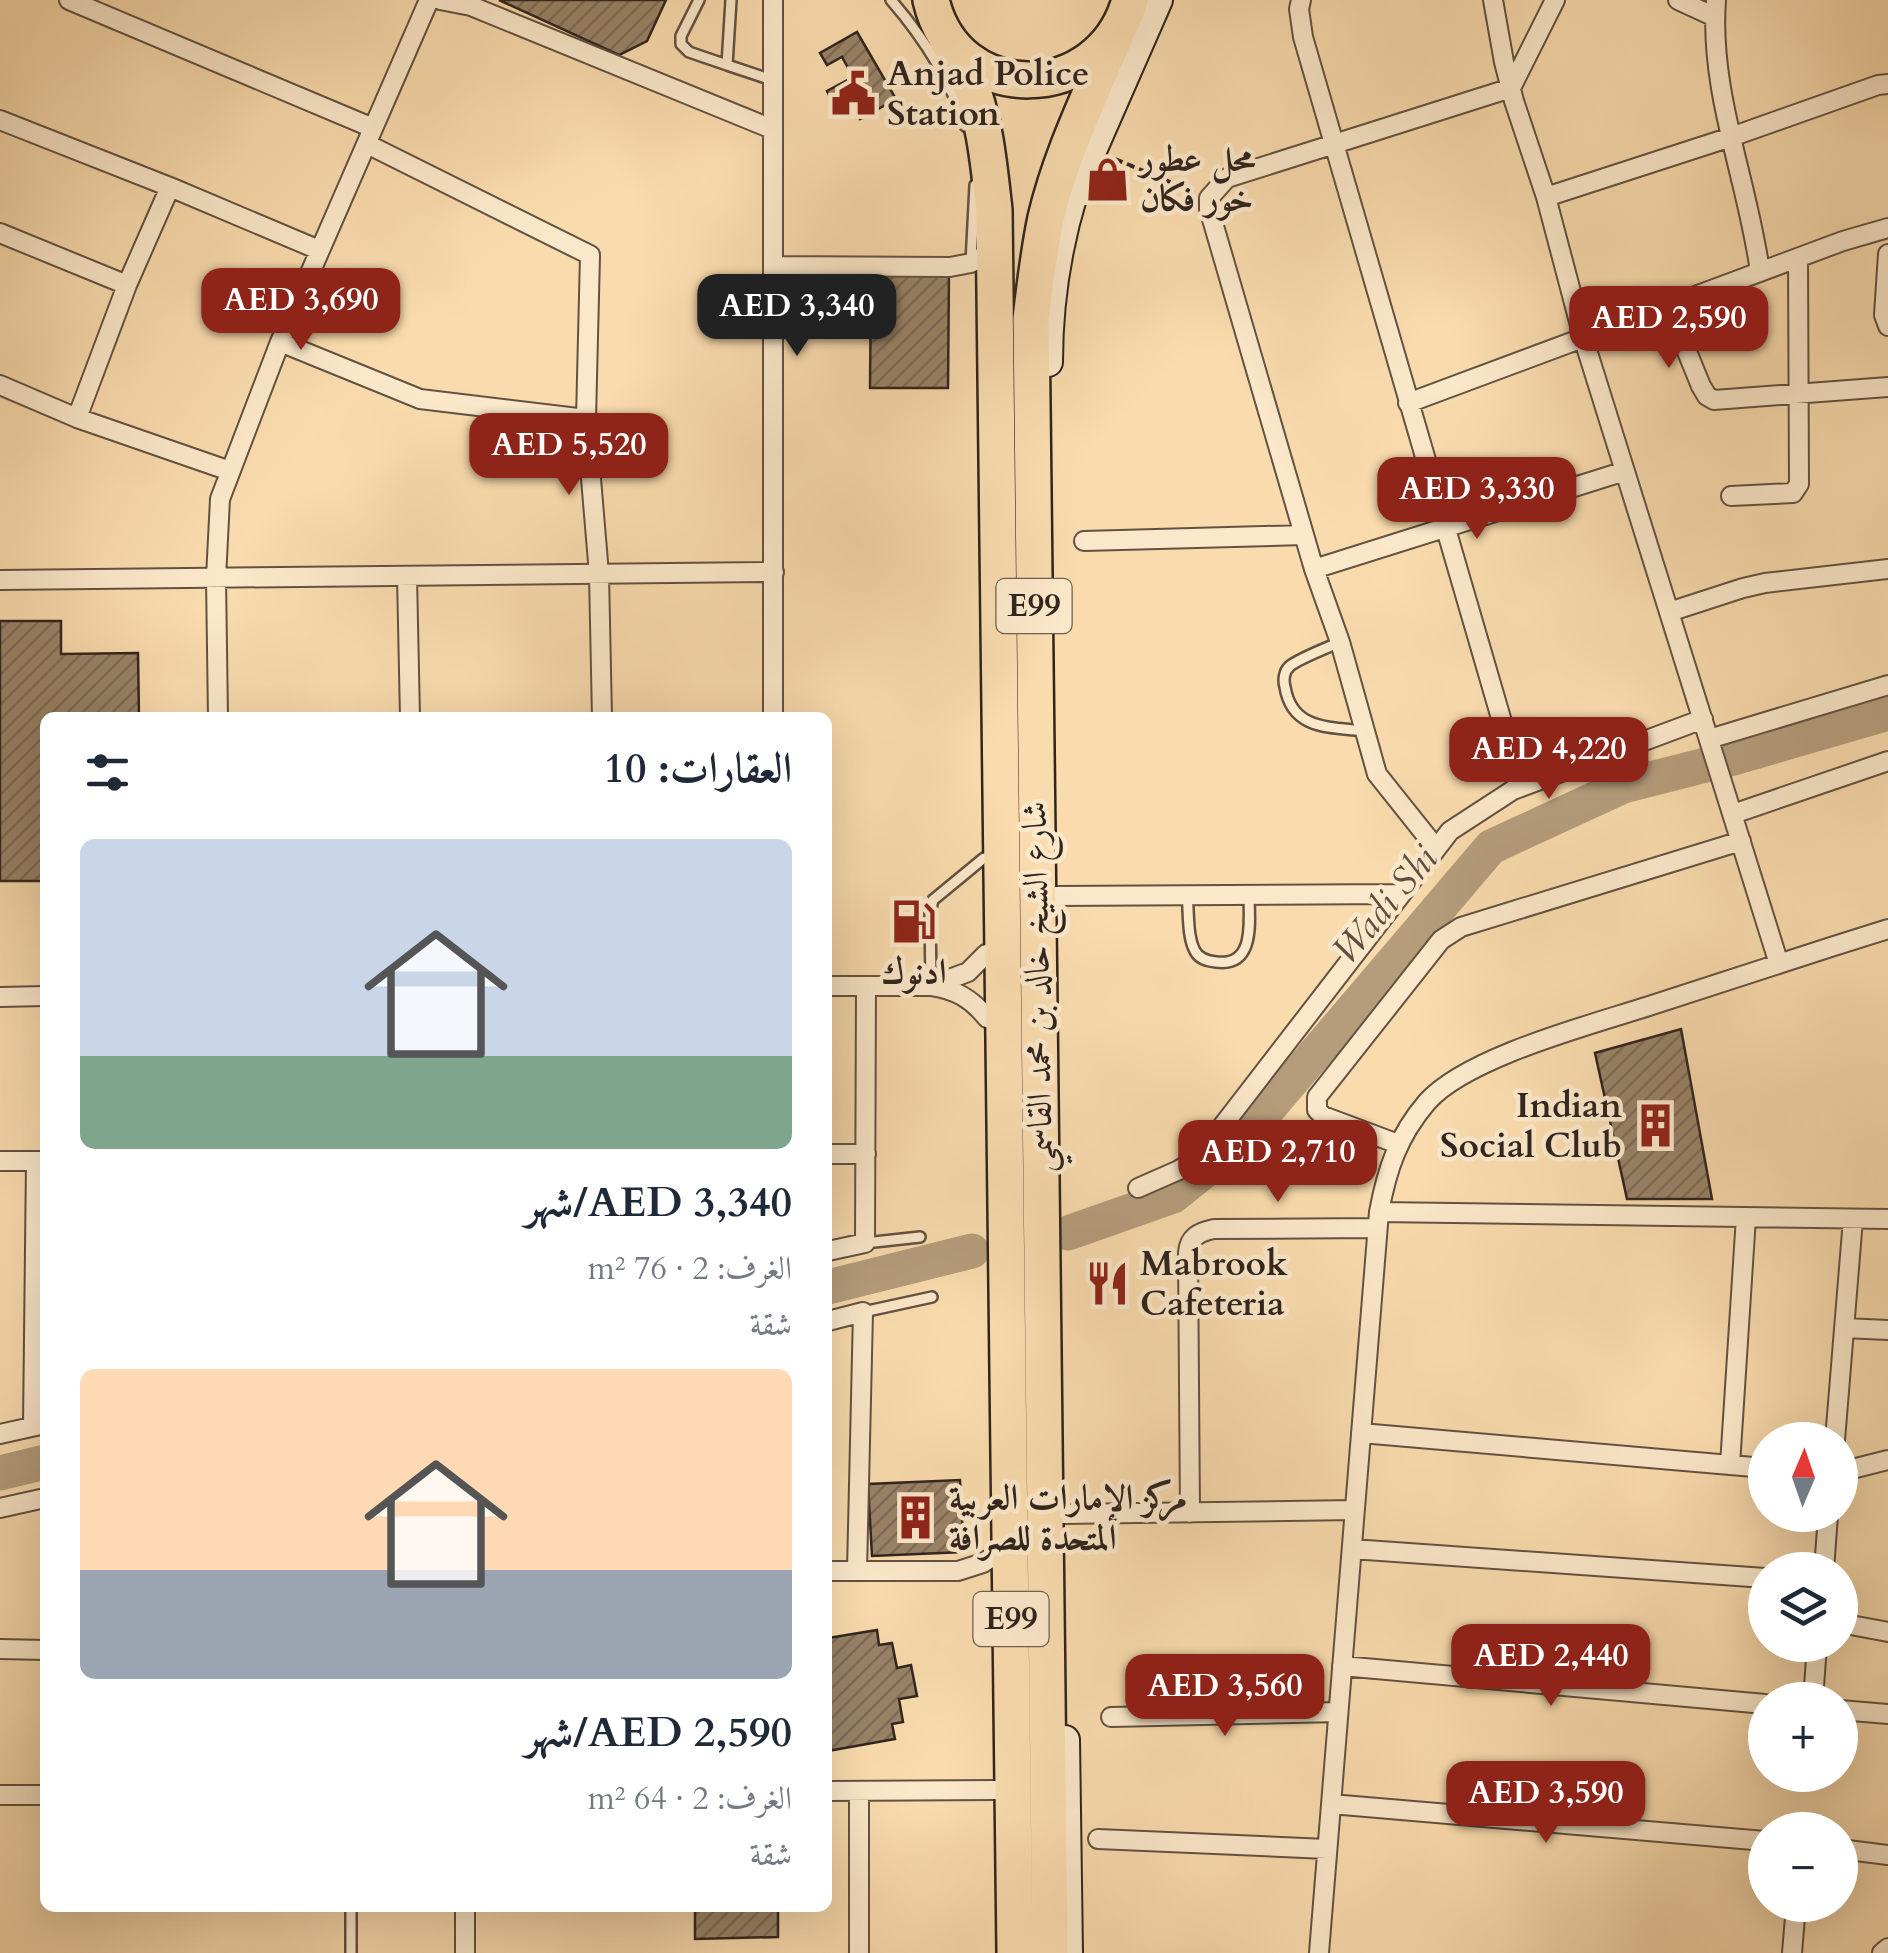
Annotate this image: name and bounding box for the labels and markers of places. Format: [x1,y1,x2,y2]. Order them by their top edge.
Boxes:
place label: Anjad Police Station [887,50,1089,138]
public building icon: Anjad Police Station [830,70,878,118]
place label: محل عطور خور فكان [1136,135,1256,223]
shop icon: محل عطور خور فكان [1083,155,1131,203]
pin: AED 3,690 [187,268,415,353]
pin: AED 3,340 [683,274,911,359]
pin: AED 2,590 [1555,286,1783,371]
pin: AED 5,520 [455,413,683,498]
pin: AED 3,330 [1363,457,1591,542]
pin: AED 4,220 [1435,717,1663,802]
fuel station icon: ادنوك [890,898,938,946]
place label: ادنوك [881,948,947,996]
place label: Indian Social Club [1440,1082,1622,1170]
building icon: Indian Social Club [1631,1102,1679,1150]
pin: AED 2,710 [1164,1120,1392,1205]
place label: Mabrook Cafeteria [1140,1240,1288,1328]
restaurant icon: Mabrook Cafeteria [1083,1260,1131,1308]
place label: مركز الإمارات العربية المتحدة للصرافة [949,1474,1187,1562]
building icon: مركز الإمارات العربية المتحدة للصرافة [892,1494,940,1542]
pin: AED 2,440 [1437,1624,1665,1709]
pin: AED 3,560 [1111,1654,1339,1739]
pin: AED 3,590 [1432,1761,1660,1846]

